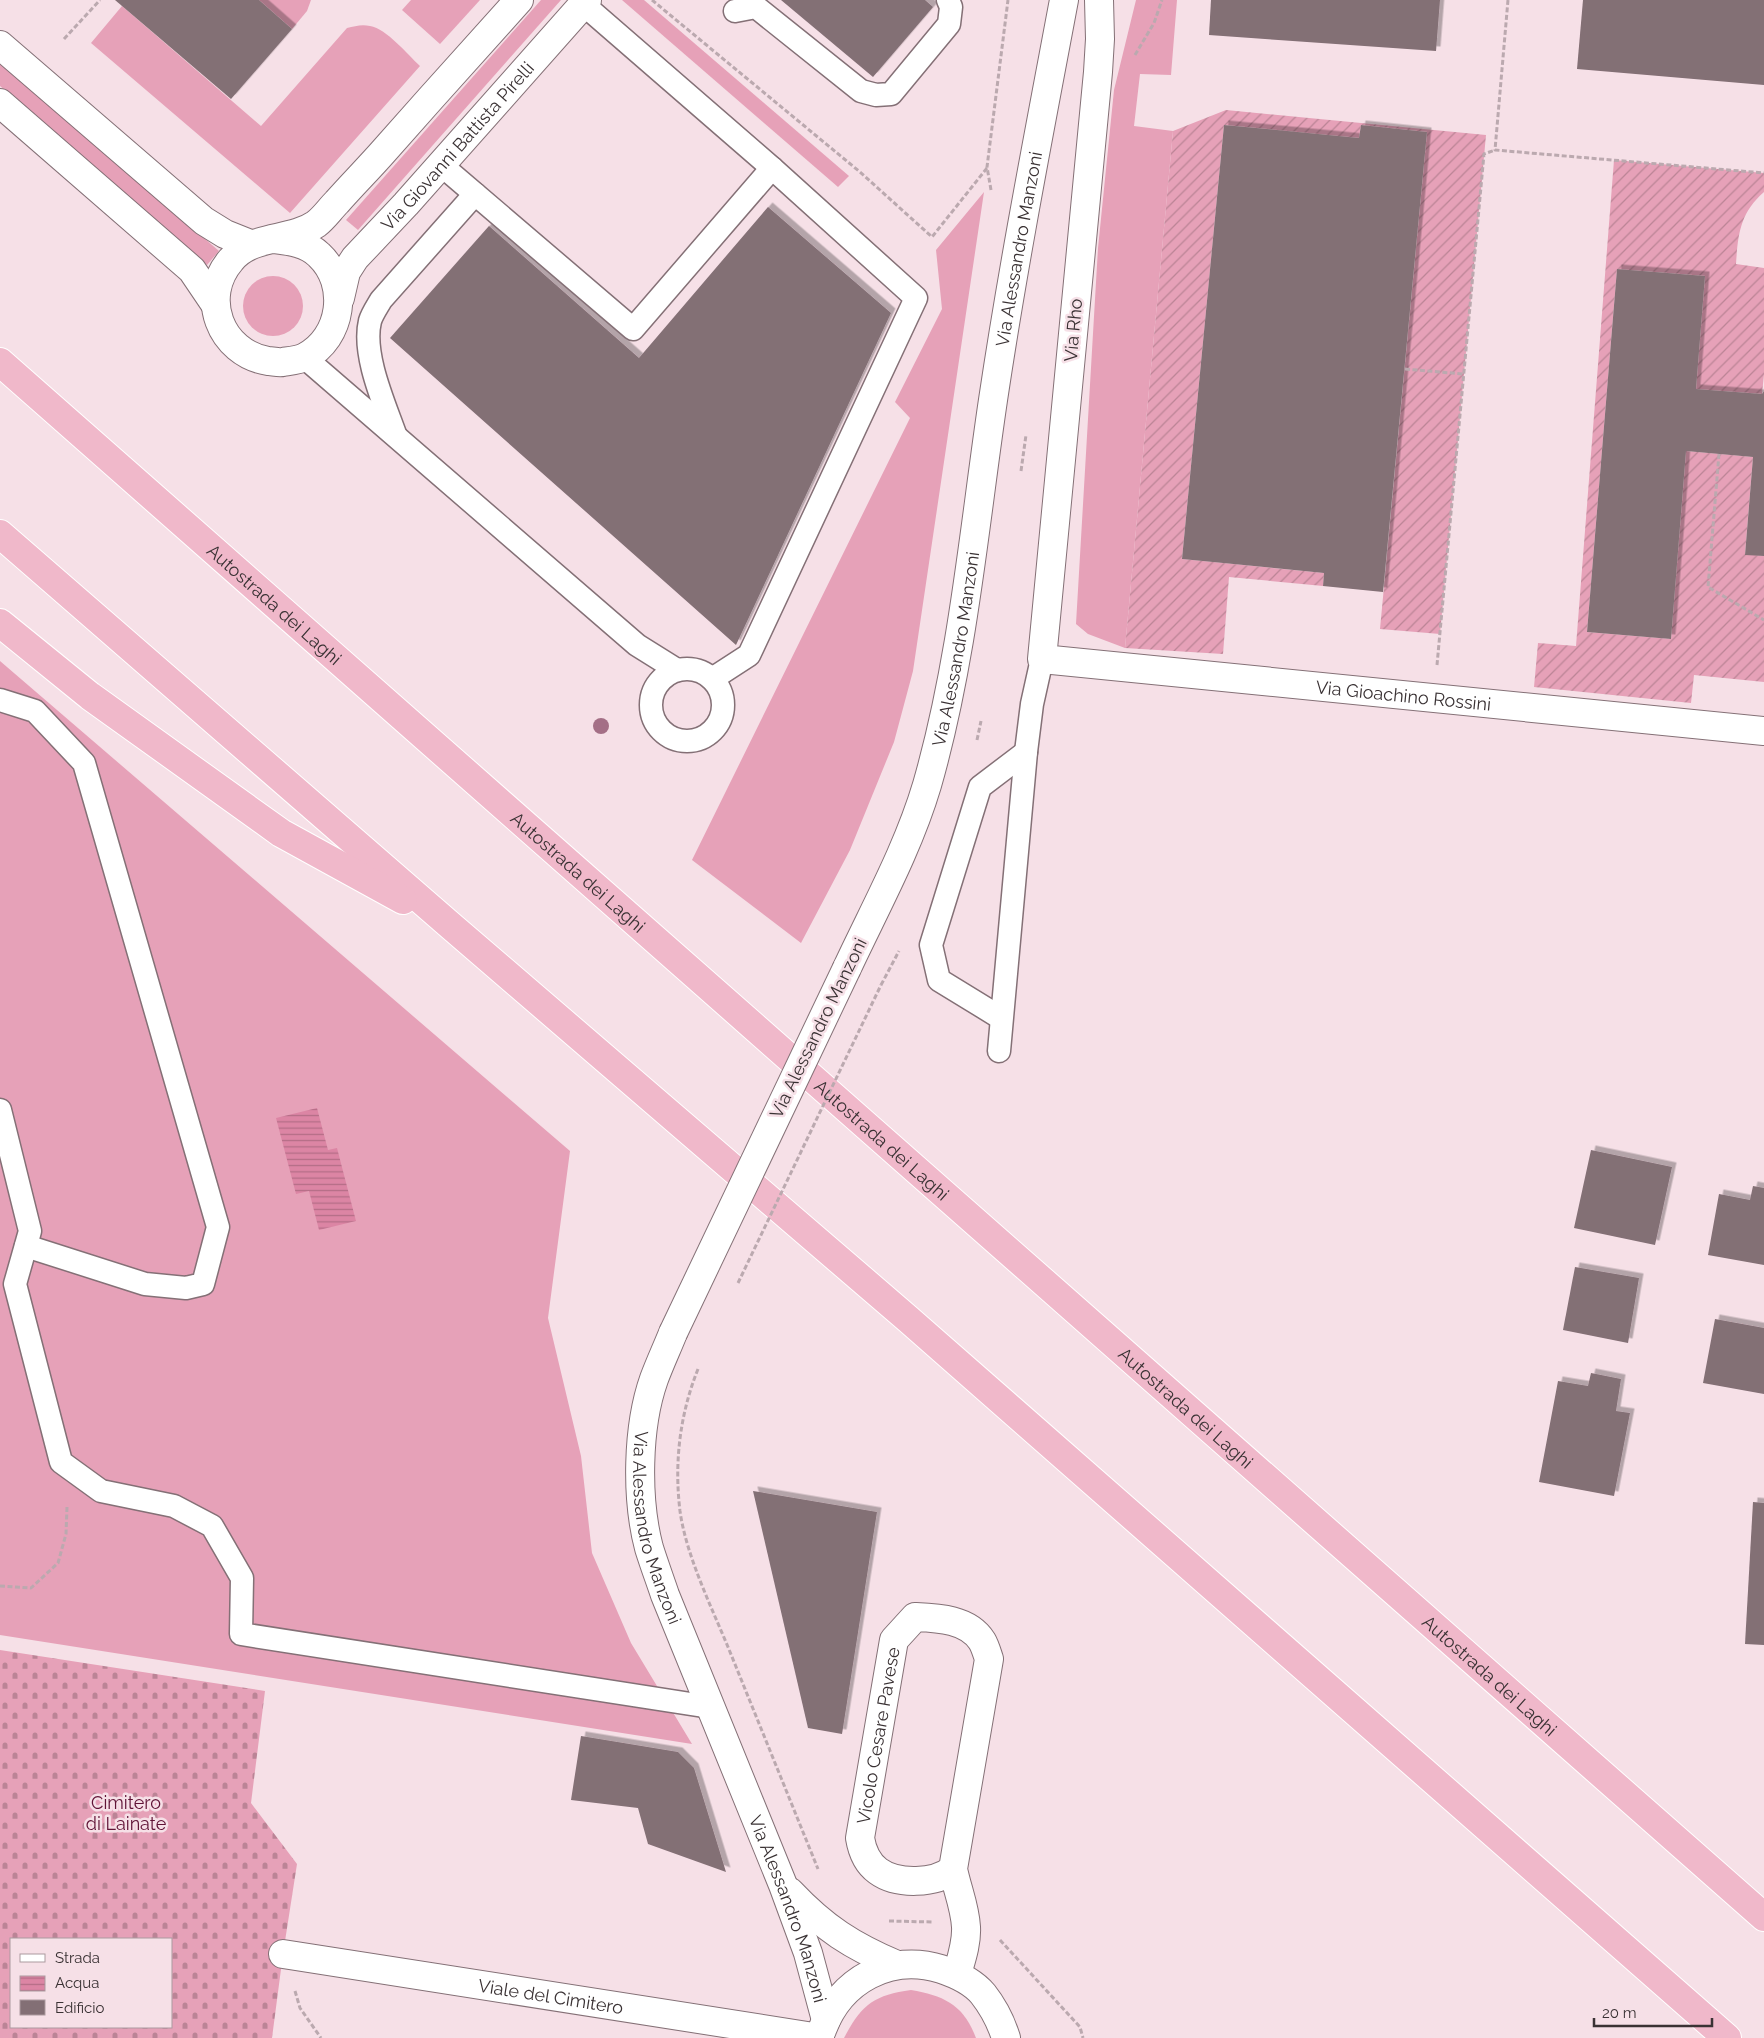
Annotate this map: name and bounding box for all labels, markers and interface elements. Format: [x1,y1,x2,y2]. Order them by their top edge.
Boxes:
street label: Via Giovanni Battista Pirelli [376,57,538,235]
street label: Via Alessandro Manzoni [991,150,1046,348]
street label: Via Rho [1060,297,1086,363]
street label: Autostrada dei Laghi [203,539,346,669]
street label: Via Alessandro Manzoni [927,550,983,749]
street label: Via Gioachino Rossini [1315,676,1492,714]
street label: Autostrada dei Laghi [507,807,650,937]
street label: Via Alessandro Manzoni [765,935,871,1121]
street label: Autostrada dei Laghi [811,1075,954,1204]
street label: Autostrada dei Laghi [1115,1343,1257,1472]
street label: Via Alessandro Manzoni [630,1430,686,1627]
street label: Autostrada dei Laghi [1418,1611,1561,1740]
street label: Vicolo Cesare Pavese [852,1645,903,1826]
park label: Cimitero di Lainate [86,1792,167,1834]
street label: Via Alessandro Manzoni [745,1812,831,2005]
legend [10,1938,172,2028]
text: Strada [55,1949,100,1967]
text: Acqua [55,1974,99,1992]
street label: Viale del Cimitero [477,1974,625,2018]
scale bar [1594,1996,1712,2028]
text: Edificio [55,1999,105,2017]
text: 20 m [1602,2004,1637,2022]

